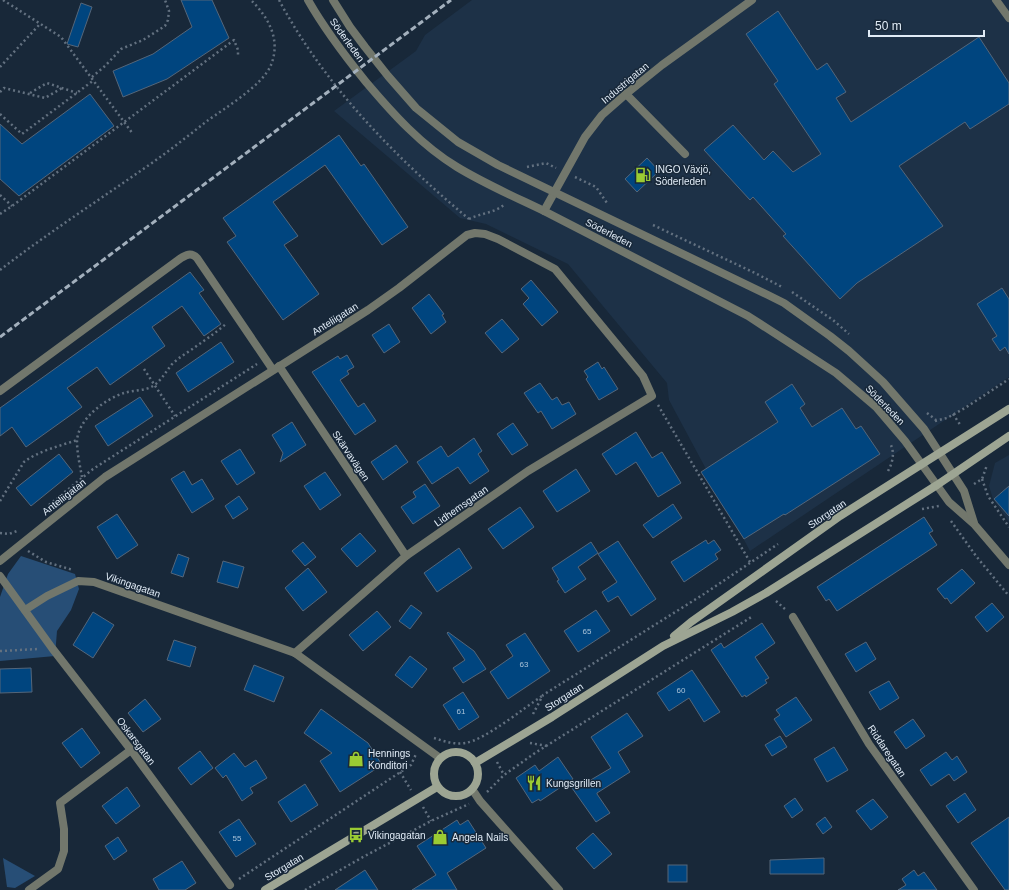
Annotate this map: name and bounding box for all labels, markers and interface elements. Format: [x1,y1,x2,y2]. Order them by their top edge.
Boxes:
scale bar [869,12,984,38]
street label: Söderleden [328,16,366,64]
text: 50 m [875,19,902,33]
street label: Industrigatan [599,60,651,106]
place label: INGO Växjö, Söderleden [655,164,711,187]
fuel station icon: INGO Växjö, Söderleden [634,166,652,184]
street label: Söderleden [584,216,634,250]
street label: Anteliigatan [310,300,360,338]
street label: Söderleden [863,383,907,427]
street label: Skärvavägen [330,429,372,483]
street label: Anteliigatan [40,477,88,517]
street label: Lidhemsgatan [432,483,490,529]
street label: Storgatan [806,497,848,531]
street label: Vikingagatan [104,570,162,600]
house number: 65 [583,627,592,636]
house number: 63 [520,660,529,669]
street label: Storgatan [543,681,585,713]
house number: 60 [677,686,686,695]
house number: 61 [457,707,466,716]
street label: Oskarsgatan [115,715,157,767]
street label: Riddaregatan [866,723,908,779]
place label: Hennings Konditori [368,748,410,771]
shop icon: Hennings Konditori [347,750,365,768]
restaurant icon: Kungsgrillen [525,774,543,792]
place label: Kungsgrillen [546,778,601,789]
bus stop icon: Vikingagatan [347,826,365,844]
shop icon: Angela Nails [431,828,449,846]
place label: Vikingagatan [368,830,426,841]
place label: Angela Nails [452,832,508,843]
house number: 55 [233,834,242,843]
street label: Storgatan [263,851,305,883]

